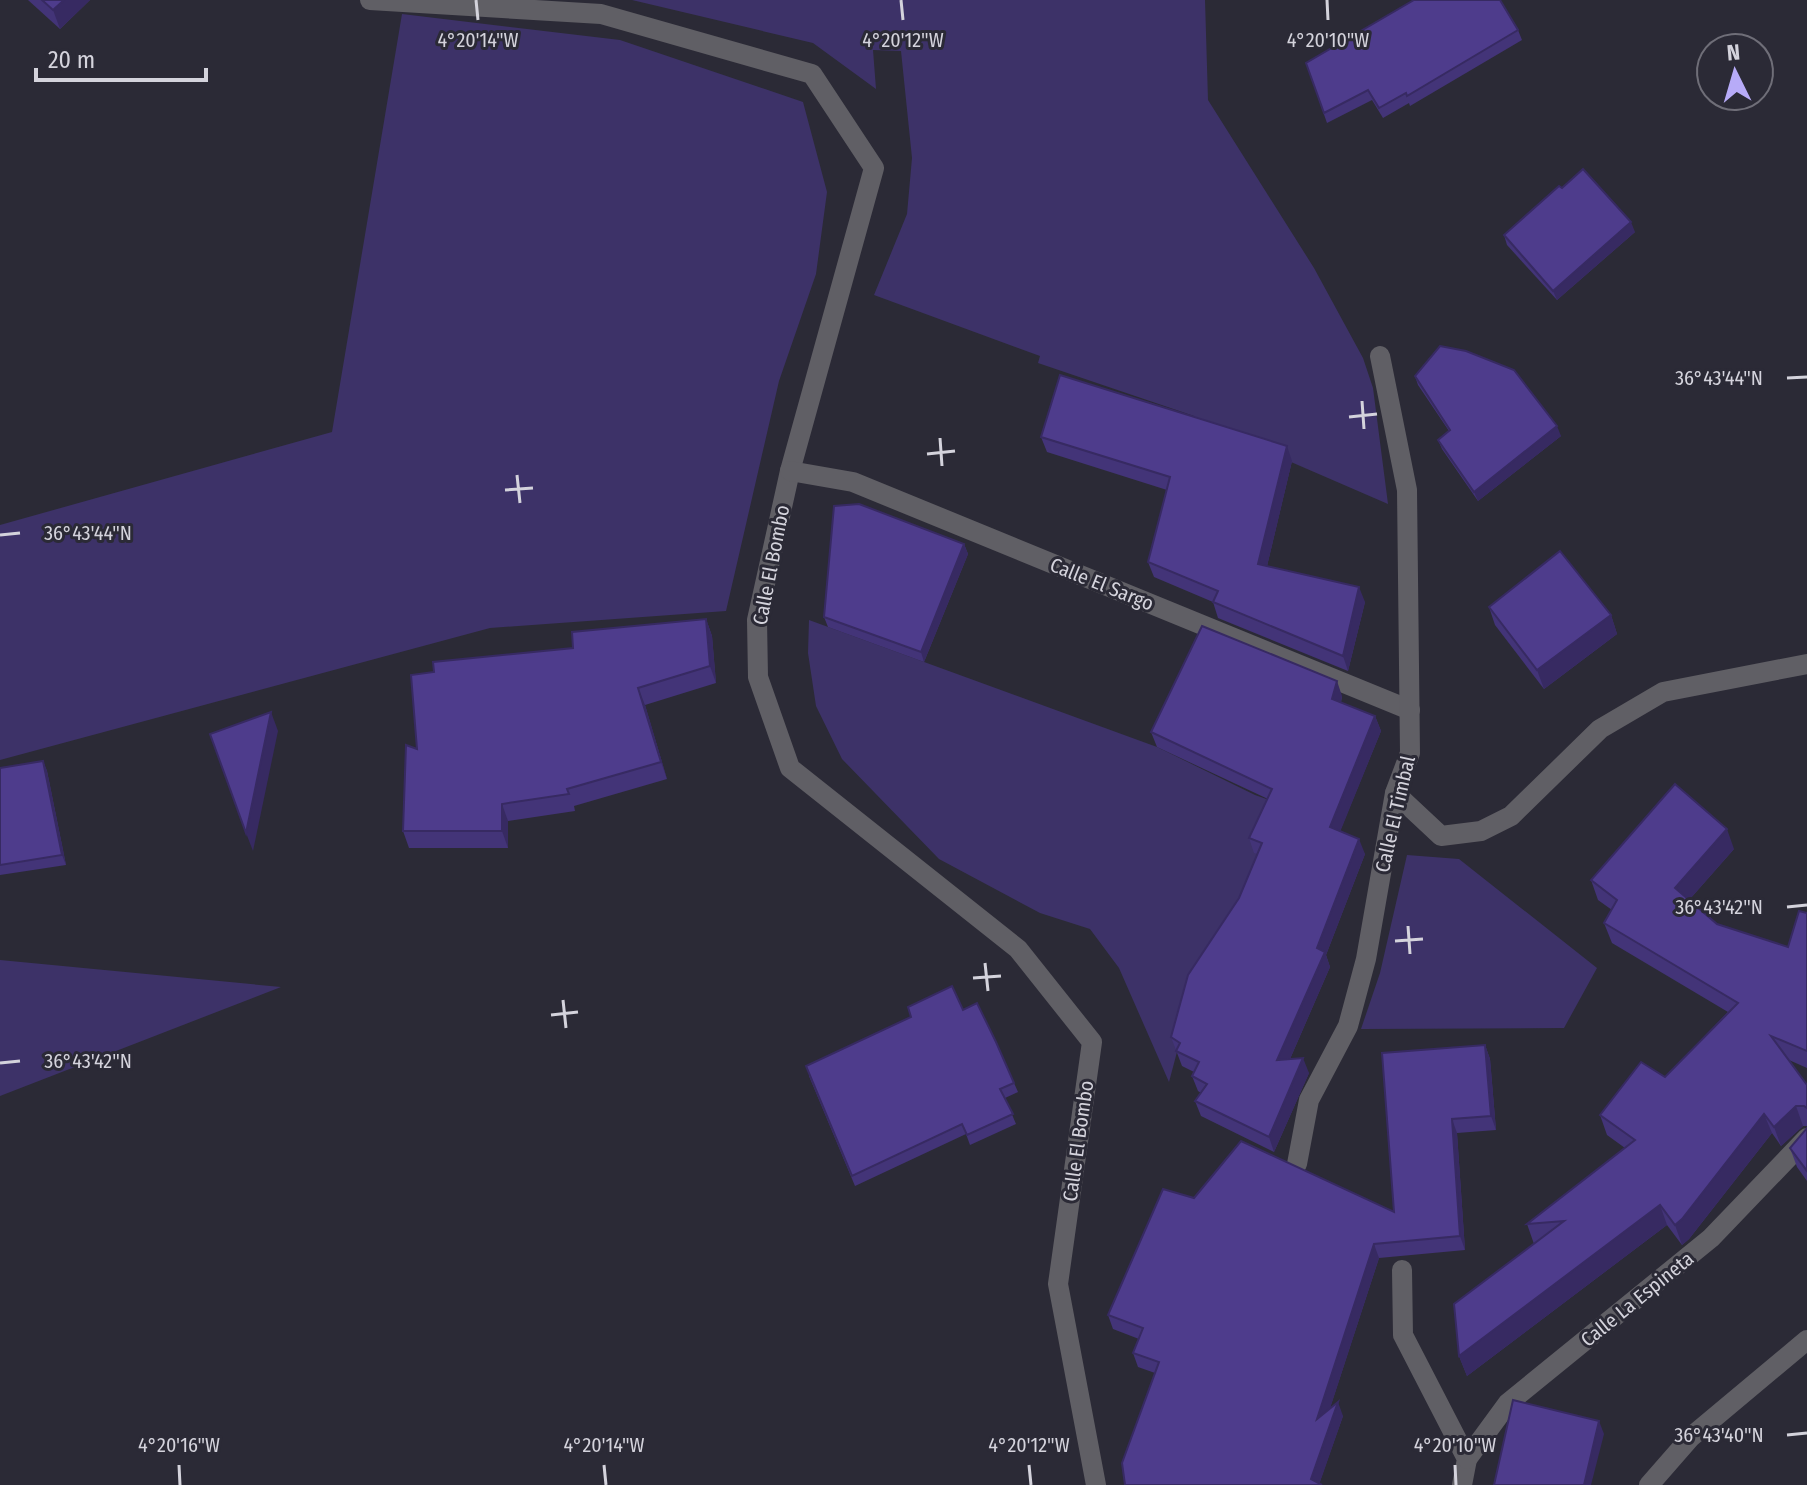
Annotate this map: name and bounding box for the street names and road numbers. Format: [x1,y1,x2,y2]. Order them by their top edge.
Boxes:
street label: Calle El Bombo [748,503,794,627]
street label: Calle El Sargo [1047,552,1157,616]
street label: Calle El Timbal [1370,753,1420,875]
street label: Calle El Bombo [1058,1079,1098,1203]
street label: Calle La Espineta [1576,1246,1698,1352]

